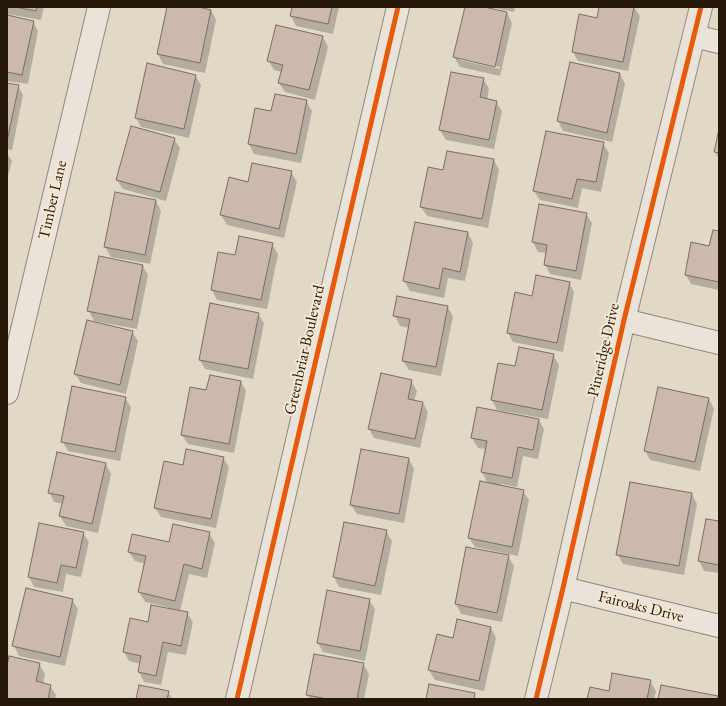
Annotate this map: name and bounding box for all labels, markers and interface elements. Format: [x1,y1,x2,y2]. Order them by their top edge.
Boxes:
street label: Timber Lane [35,159,71,241]
street label: Greenbriar Boulevard [281,283,329,417]
street label: Pineridge Drive [584,301,624,399]
street label: Fairoaks Drive [596,587,686,627]

